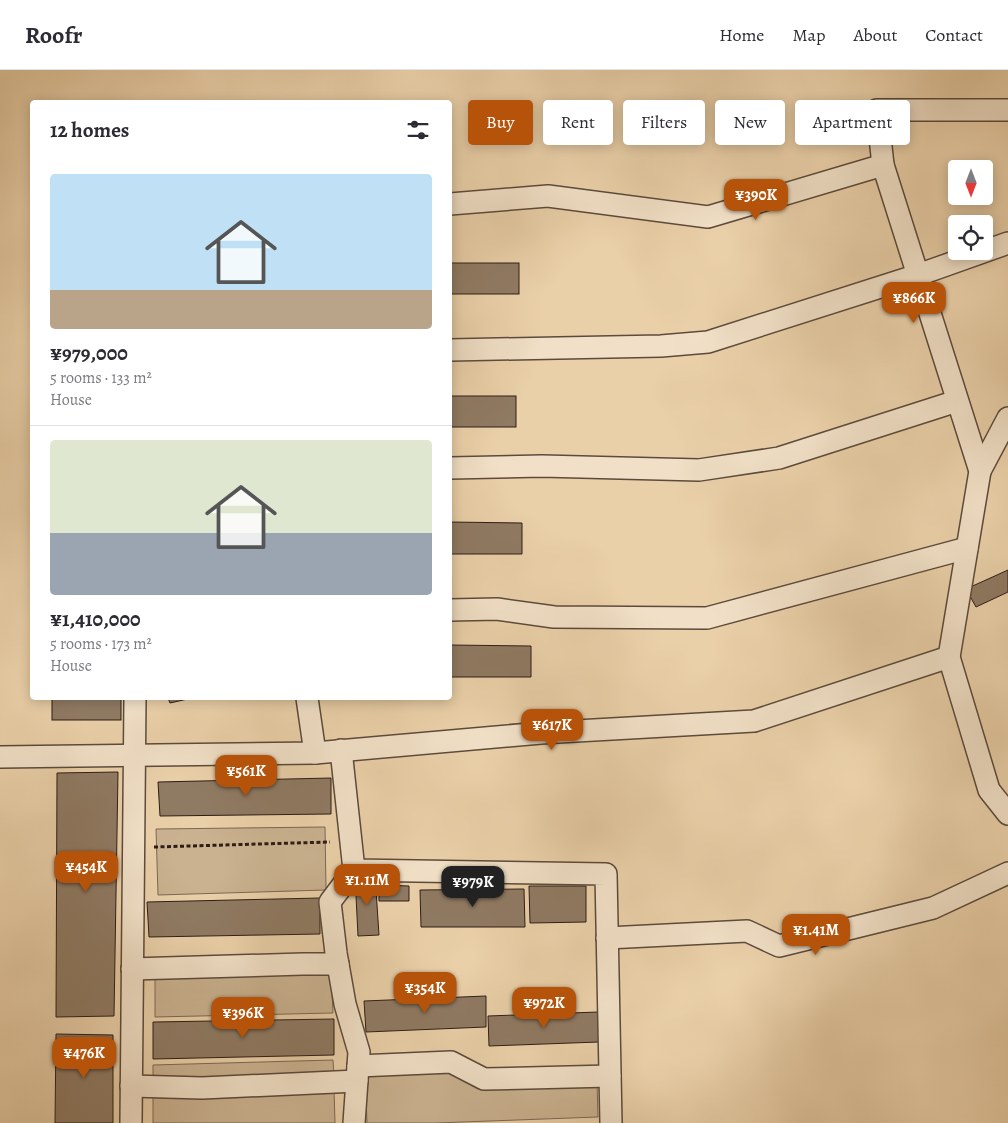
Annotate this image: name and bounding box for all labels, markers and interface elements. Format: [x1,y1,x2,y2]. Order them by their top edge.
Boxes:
text: Roofr [25,19,82,51]
text: Home [719,23,764,47]
text: Map [792,23,825,47]
text: About [853,23,897,47]
text: Contact [925,23,983,47]
chip: Buy [468,100,533,145]
chip: Rent [543,100,613,145]
chip: Filters [623,100,705,145]
chip: New [715,100,785,145]
chip: Apartment [795,100,910,145]
text: 12 homes [50,116,129,144]
icon: filters [404,116,432,144]
north arrow [948,160,992,205]
map controls [948,160,993,260]
pin: ¥390K [721,178,791,221]
text: ¥390K [735,184,777,206]
icon: home [196,207,286,297]
button: locate [948,215,993,260]
pin: ¥866K [879,282,949,324]
text: ¥866K [893,287,935,309]
text: ¥979,000 [50,339,128,367]
text: 5 rooms · 133 m² [50,367,152,389]
text: House [50,389,92,411]
icon: home [196,472,286,562]
text: ¥1,410,000 [50,605,141,633]
text: 5 rooms · 173 m² [50,633,152,655]
text: House [50,655,92,677]
pin: ¥617K [517,708,587,751]
text: ¥617K [532,714,572,736]
pin: ¥561K [211,754,281,797]
text: ¥561K [226,760,266,782]
pin: ¥454K [51,850,121,893]
text: ¥454K [65,856,107,878]
pin: ¥1.11M [326,864,408,906]
pin: ¥979K [438,866,508,908]
text: ¥1.11M [345,869,389,891]
text: ¥979K [452,871,494,893]
pin: ¥1.41M [775,914,857,956]
text: ¥1.41M [793,919,839,941]
pin: ¥354K [390,972,460,1014]
text: ¥354K [405,977,445,999]
pin: ¥972K [509,986,579,1029]
text: ¥972K [523,992,565,1014]
pin: ¥396K [208,996,278,1039]
text: ¥396K [222,1002,264,1024]
pin: ¥476K [49,1036,119,1079]
text: ¥476K [63,1042,105,1064]

